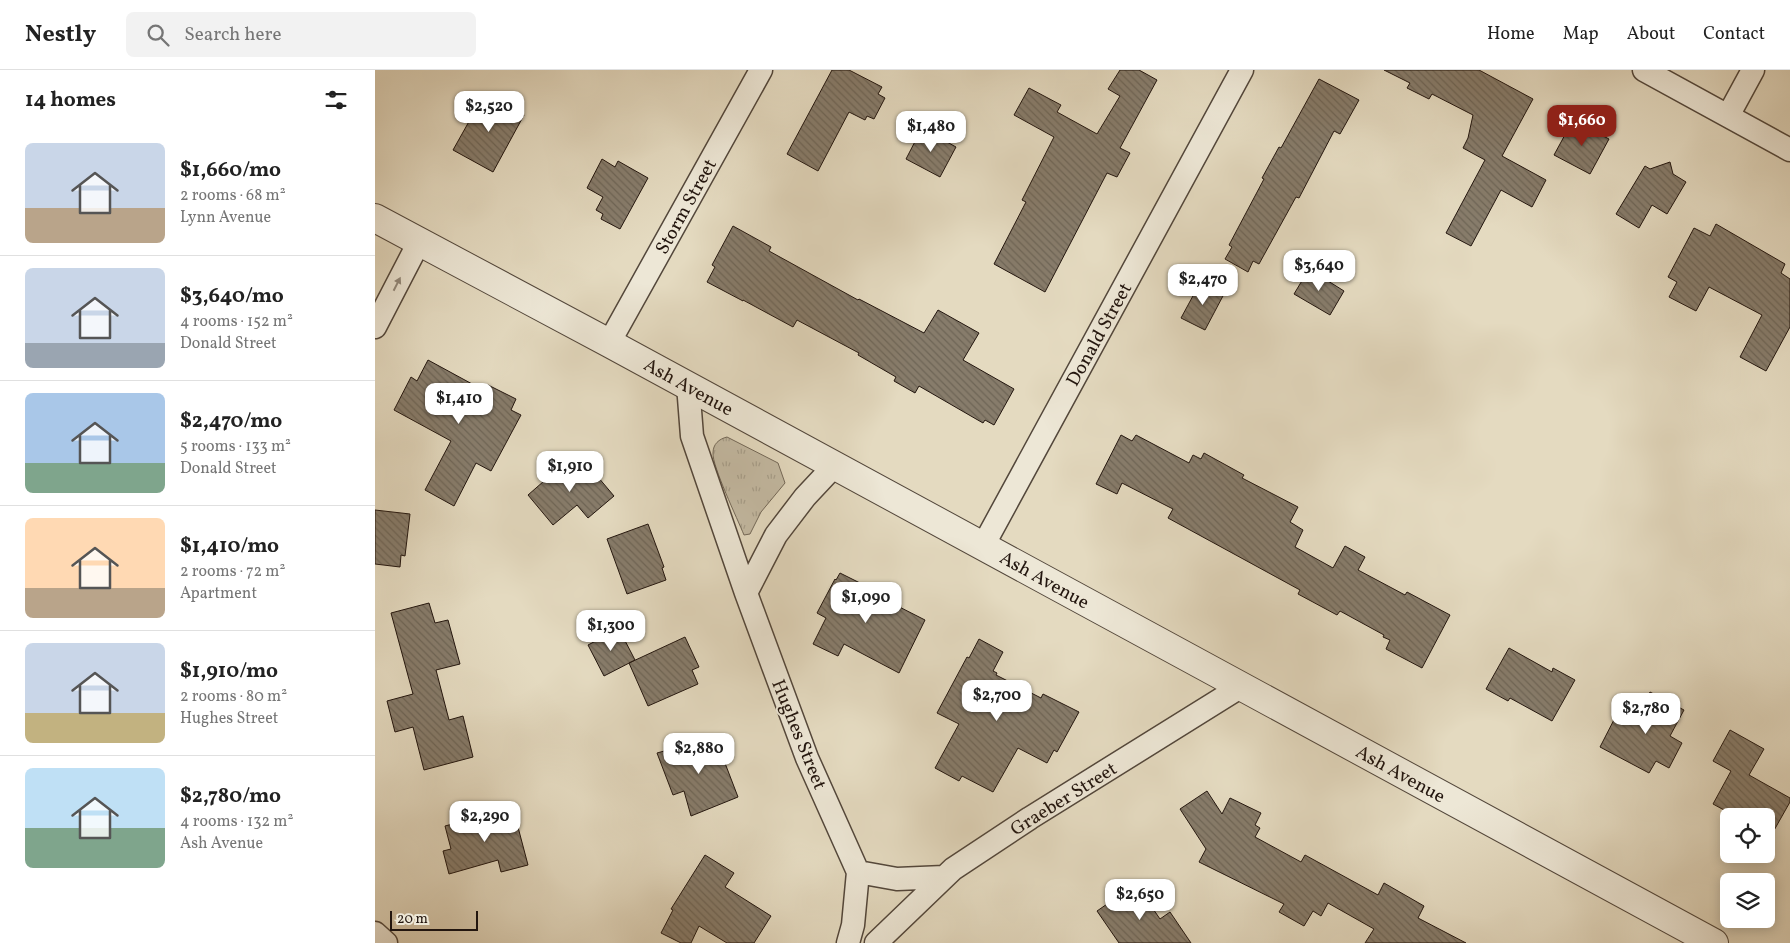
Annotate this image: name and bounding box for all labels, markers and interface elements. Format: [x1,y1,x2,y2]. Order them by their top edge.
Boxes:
search box [126,12,476,57]
text: Nestly [25,18,96,52]
icon: search [144,21,172,49]
text: Search here [184,22,282,48]
text: Home [1487,22,1535,47]
text: Map [1563,22,1599,47]
text: About [1627,22,1675,47]
text: Contact [1703,22,1765,47]
text: 14 homes [25,86,116,115]
icon: filters [322,86,350,114]
pin: $2,520 [448,90,530,133]
text: $2,520 [465,96,513,118]
pin: $1,660 [1541,104,1623,147]
text: $1,660 [1558,110,1606,132]
pin: $1,480 [890,111,972,153]
text: $1,480 [907,116,955,138]
street label: Storm Street [650,154,724,259]
text: $1,660/mo [180,156,281,185]
icon: home [65,163,125,223]
text: 2 rooms · 68 m² [180,185,286,207]
text: Lynn Avenue [180,207,271,229]
pin: $3,640 [1278,250,1360,292]
text: $3,640 [1294,255,1344,277]
pin: $2,470 [1162,264,1244,306]
text: $2,470 [1179,269,1227,291]
one-way arrow [393,277,401,292]
street label: Donald Street [1061,278,1139,391]
text: $3,640/mo [180,282,284,311]
icon: home [65,288,125,348]
text: 4 rooms · 152 m² [180,311,293,333]
text: Donald Street [180,333,277,355]
street label: Ash Avenue [639,352,738,423]
pin: $1,410 [418,382,500,425]
text: $1,410 [436,388,482,410]
text: $2,470/mo [180,407,282,436]
icon: home [65,413,125,473]
text: 5 rooms · 133 m² [180,436,291,458]
pin: $1,910 [529,450,611,493]
text: $1,910 [547,456,593,478]
text: Donald Street [180,458,277,480]
text: $1,410/mo [180,532,279,561]
icon: home [65,538,125,598]
street label: Ash Avenue [995,545,1094,616]
text: 2 rooms · 72 m² [180,561,285,583]
pin: $1,090 [825,582,907,624]
text: Apartment [180,583,257,605]
text: $1,090 [842,587,890,609]
pin: $1,300 [570,610,652,652]
text: $1,300 [587,615,635,637]
text: $1,910/mo [180,657,278,686]
icon: home [65,663,125,723]
street label: Hughes Street [764,676,832,794]
pin: $2,700 [956,680,1038,722]
text: $2,700 [973,685,1021,707]
text: 2 rooms · 80 m² [180,686,287,708]
pin: $2,780 [1605,692,1687,735]
text: $2,780 [1622,698,1670,720]
text: Hughes Street [180,708,278,730]
pin: $2,880 [658,732,740,775]
text: $2,880 [674,738,724,760]
street label: Ash Avenue [1351,739,1450,810]
street label: Graeber Street [1006,756,1123,843]
text: $2,780/mo [180,782,281,811]
icon: home [65,788,125,848]
pin: $2,290 [444,800,526,843]
text: $2,290 [461,806,509,828]
map controls [1720,808,1775,928]
button: locate [1720,808,1775,863]
text: 4 rooms · 132 m² [180,811,293,833]
text: Ash Avenue [180,833,263,855]
button: layers [1720,873,1775,928]
pin: $2,650 [1099,878,1181,921]
text: $2,650 [1116,884,1164,906]
scale bar [390,908,477,931]
text: 20 m [397,910,428,929]

